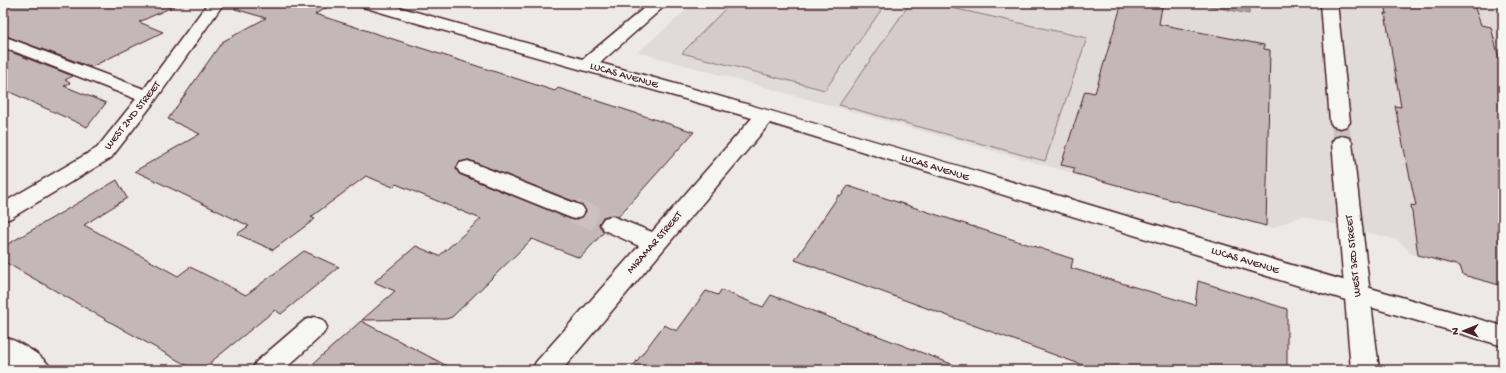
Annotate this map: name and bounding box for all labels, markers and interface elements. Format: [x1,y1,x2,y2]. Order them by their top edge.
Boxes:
street label: LUCAS AVENUE [589,61,661,92]
street label: WEST 2ND STREET [103,79,164,153]
street label: LUCAS AVENUE [900,152,971,184]
street label: MIRAMAR STREET [625,209,686,276]
street label: WEST 3RD STREET [1344,214,1364,298]
street label: LUCAS AVENUE [1210,245,1281,277]
north arrow [1444,311,1484,351]
text: N [1450,327,1462,335]

